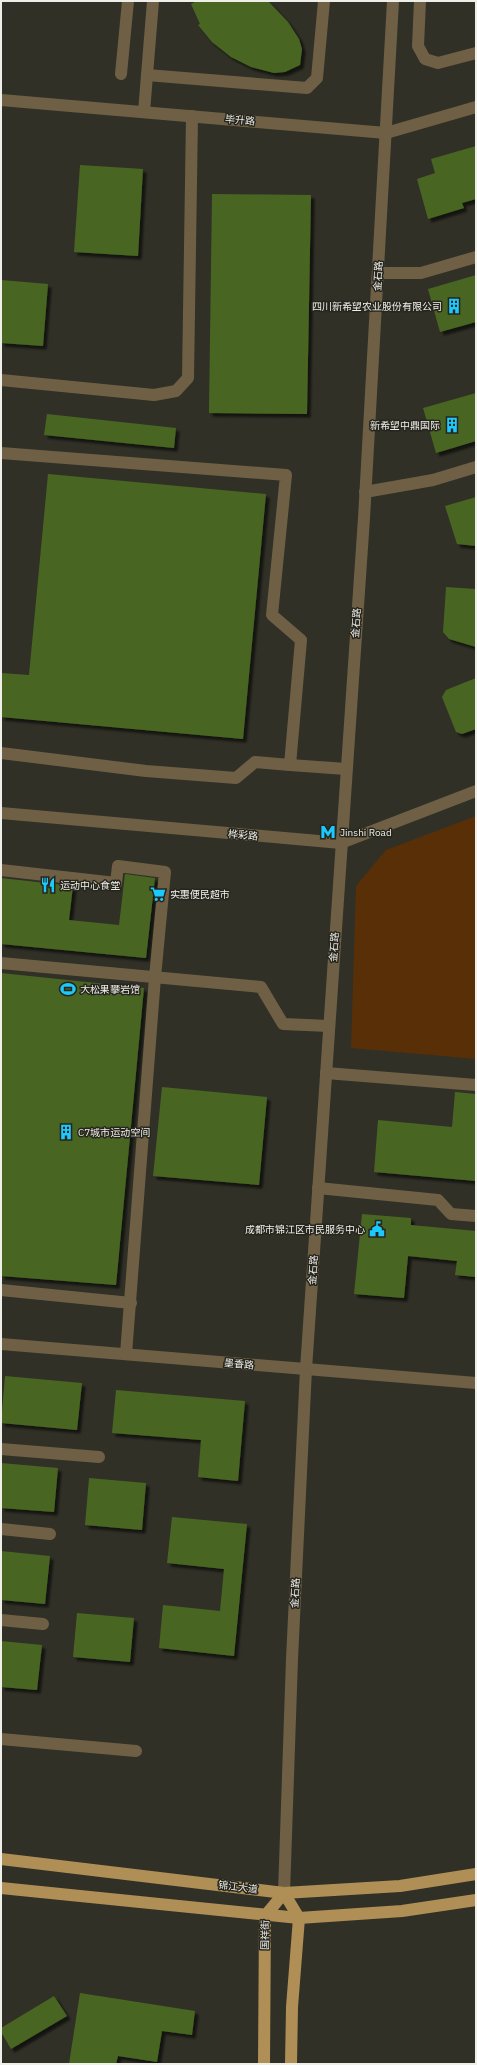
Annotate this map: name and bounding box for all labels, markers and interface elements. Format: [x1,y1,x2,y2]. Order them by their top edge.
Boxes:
street label: 毕升路 [224,112,256,128]
street label: 金石路 [371,261,385,291]
building icon: 四川新希望农业股份有限公司 [445,297,463,315]
place label: 四川新希望农业股份有限公司 [312,300,442,313]
building icon: 新希望中鼎国际 [443,416,461,434]
place label: 新希望中鼎国际 [370,419,440,432]
street label: 金石路 [348,608,364,638]
metro station icon: Jinshi Road [319,823,337,841]
place label: Jinshi Road [340,826,392,839]
street label: 桦彩路 [227,827,259,843]
restaurant icon: 运动中心食堂 [39,876,57,894]
place label: 运动中心食堂 [60,879,120,892]
supermarket icon: 实惠便民超市 [149,885,167,903]
place label: 实惠便民超市 [170,888,230,901]
street label: 金石路 [326,932,342,962]
sports icon: 大松果攀岩馆 [59,980,77,998]
place label: 大松果攀岩馆 [80,983,140,996]
building icon: C7城市运动空间 [57,1123,75,1141]
place label: C7城市运动空间 [78,1126,150,1139]
public building icon: 成都市锦江区市民服务中心 [368,1220,386,1238]
place label: 成都市锦江区市民服务中心 [245,1223,365,1236]
street label: 金石路 [305,1255,321,1285]
street label: 墨香路 [223,1356,255,1372]
street label: 金石路 [288,1578,302,1608]
street label: 锦江大道 [217,1878,259,1896]
street label: 国祥街 [258,1920,272,1950]

